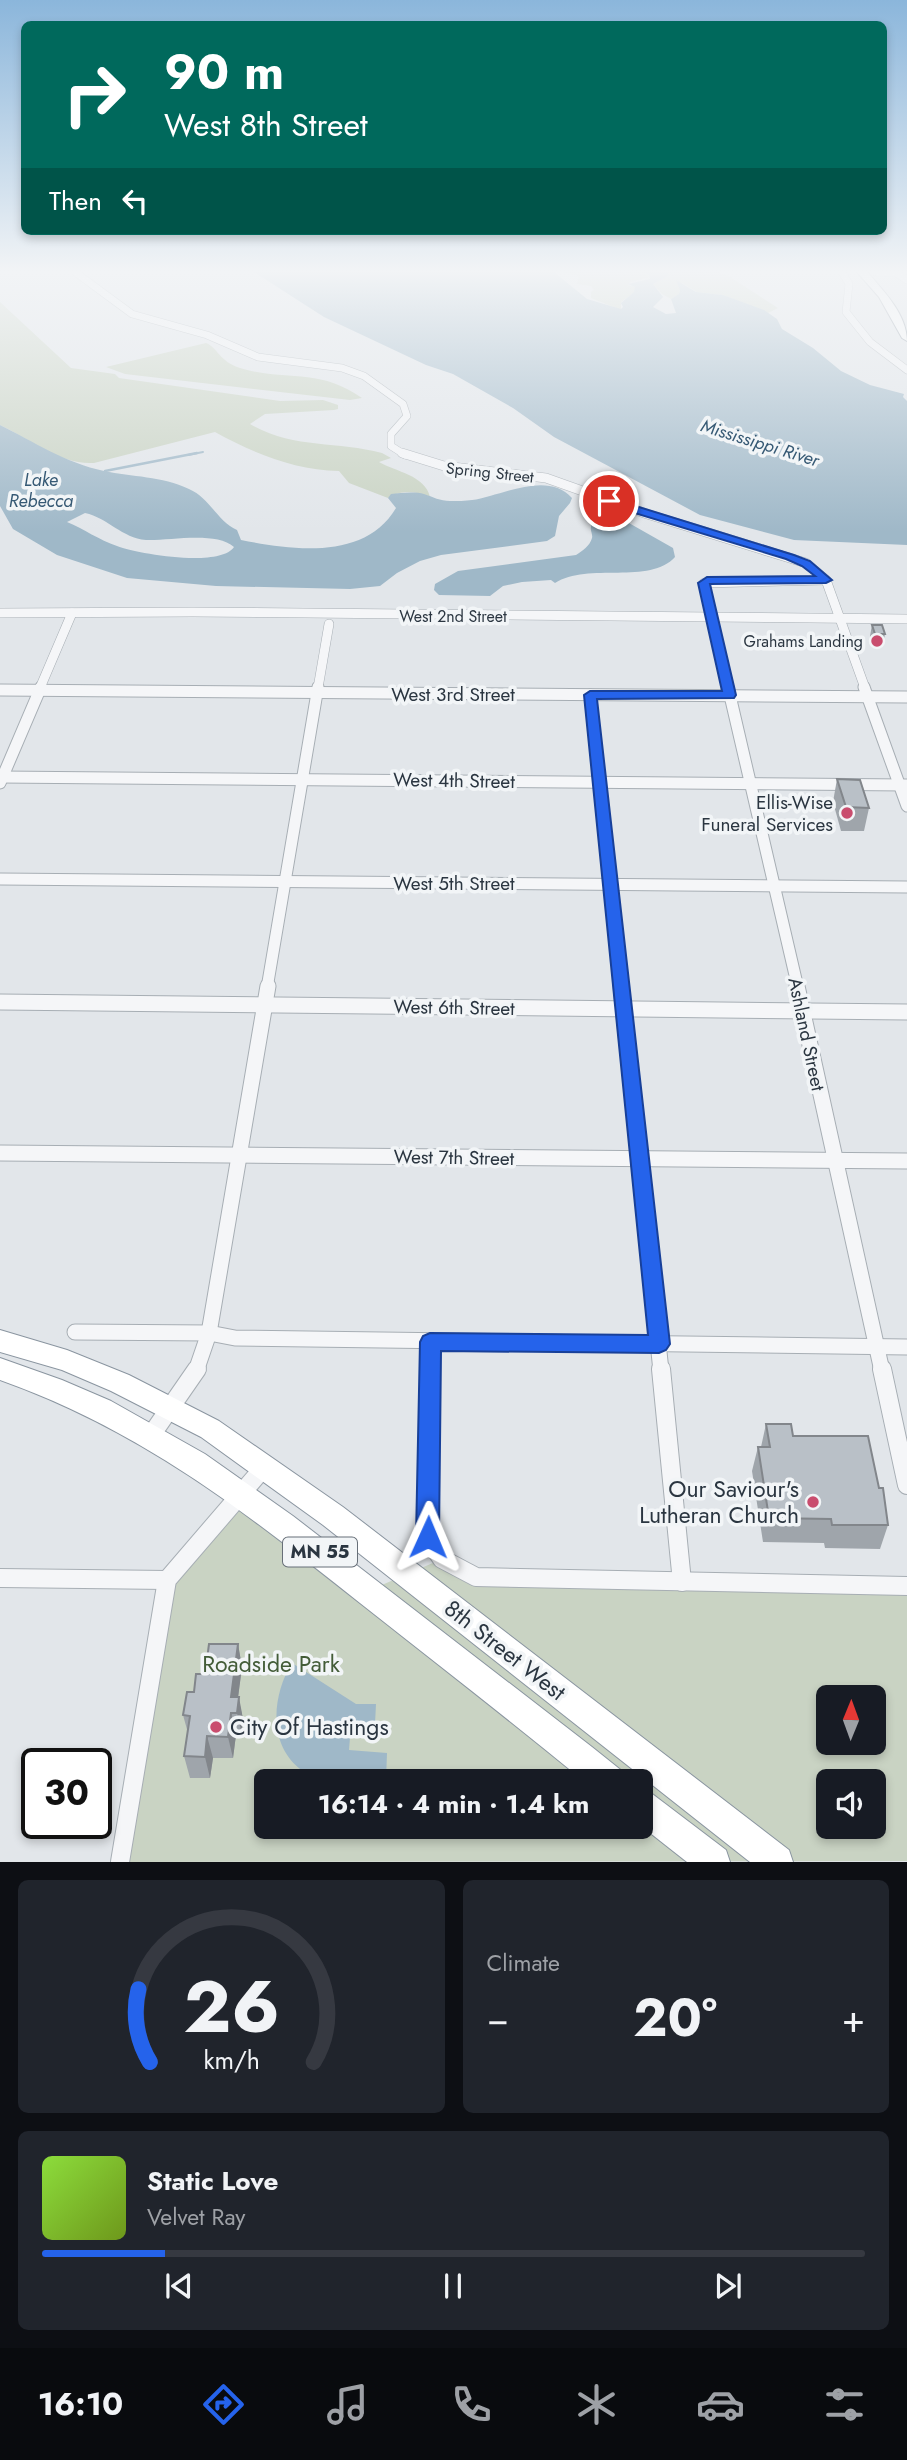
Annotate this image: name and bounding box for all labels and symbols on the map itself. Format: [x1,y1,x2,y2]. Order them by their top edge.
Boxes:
water label: Mississippi River [698,413,823,474]
street label: Spring Street [445,456,535,489]
water label: Lake Rebecca [9,467,73,514]
pin [579,471,639,531]
street label: West 2nd Street [399,605,507,628]
place label: Grahams Landing [743,630,863,653]
marker: Grahams Landing [869,633,885,649]
street label: West 3rd Street [391,681,515,708]
street label: West 4th Street [393,766,515,795]
place label: Ellis-Wise Funeral Services [701,789,833,838]
marker: Ellis-Wise Funeral Services [839,805,855,821]
street label: West 5th Street [393,870,515,897]
street label: Ashland Street [781,975,832,1094]
street label: West 6th Street [393,993,515,1022]
street label: West 7th Street [393,1143,515,1172]
place label: Our Saviour's Lutheran Church [639,1472,799,1532]
marker: Our Saviour's Lutheran Church [805,1494,821,1510]
position arrow [391,1500,465,1574]
road number: MN 55 [283,1538,357,1567]
street label: 8th Street West [437,1592,574,1709]
park label: Roadside Park [202,1647,341,1681]
north arrow [816,1685,886,1755]
place label: City Of Hastings [230,1710,389,1744]
marker: City Of Hastings [208,1719,224,1735]
speed limit sign: 30 [21,1748,112,1839]

